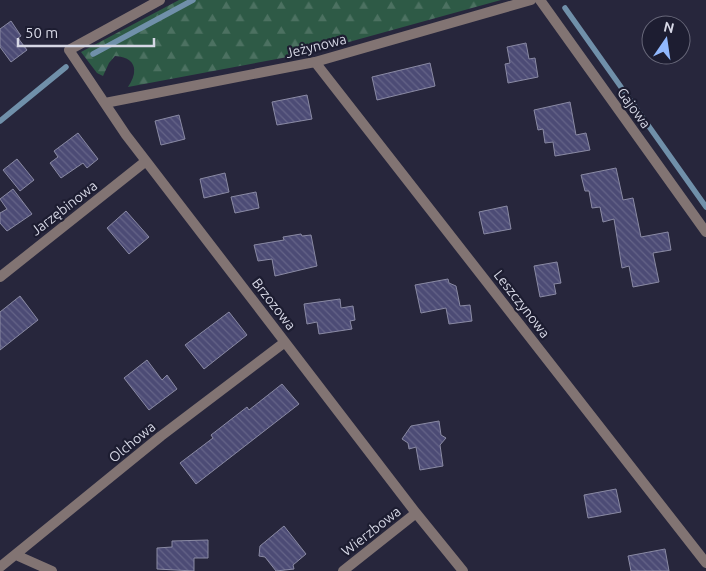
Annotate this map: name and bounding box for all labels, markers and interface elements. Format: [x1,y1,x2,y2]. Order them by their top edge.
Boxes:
scale bar [18,15,154,47]
north arrow [641,15,691,65]
text: N [662,18,676,36]
text: 50 m [25,24,58,41]
street label: Jeżynowa [284,31,348,61]
street label: Gajowa [614,85,654,131]
street label: Jarzębinowa [28,177,100,239]
street label: Leszczynowa [491,267,553,341]
street label: Brzozowa [249,275,299,333]
street label: Olchowa [105,418,159,466]
street label: Wierzbowa [338,503,404,559]

